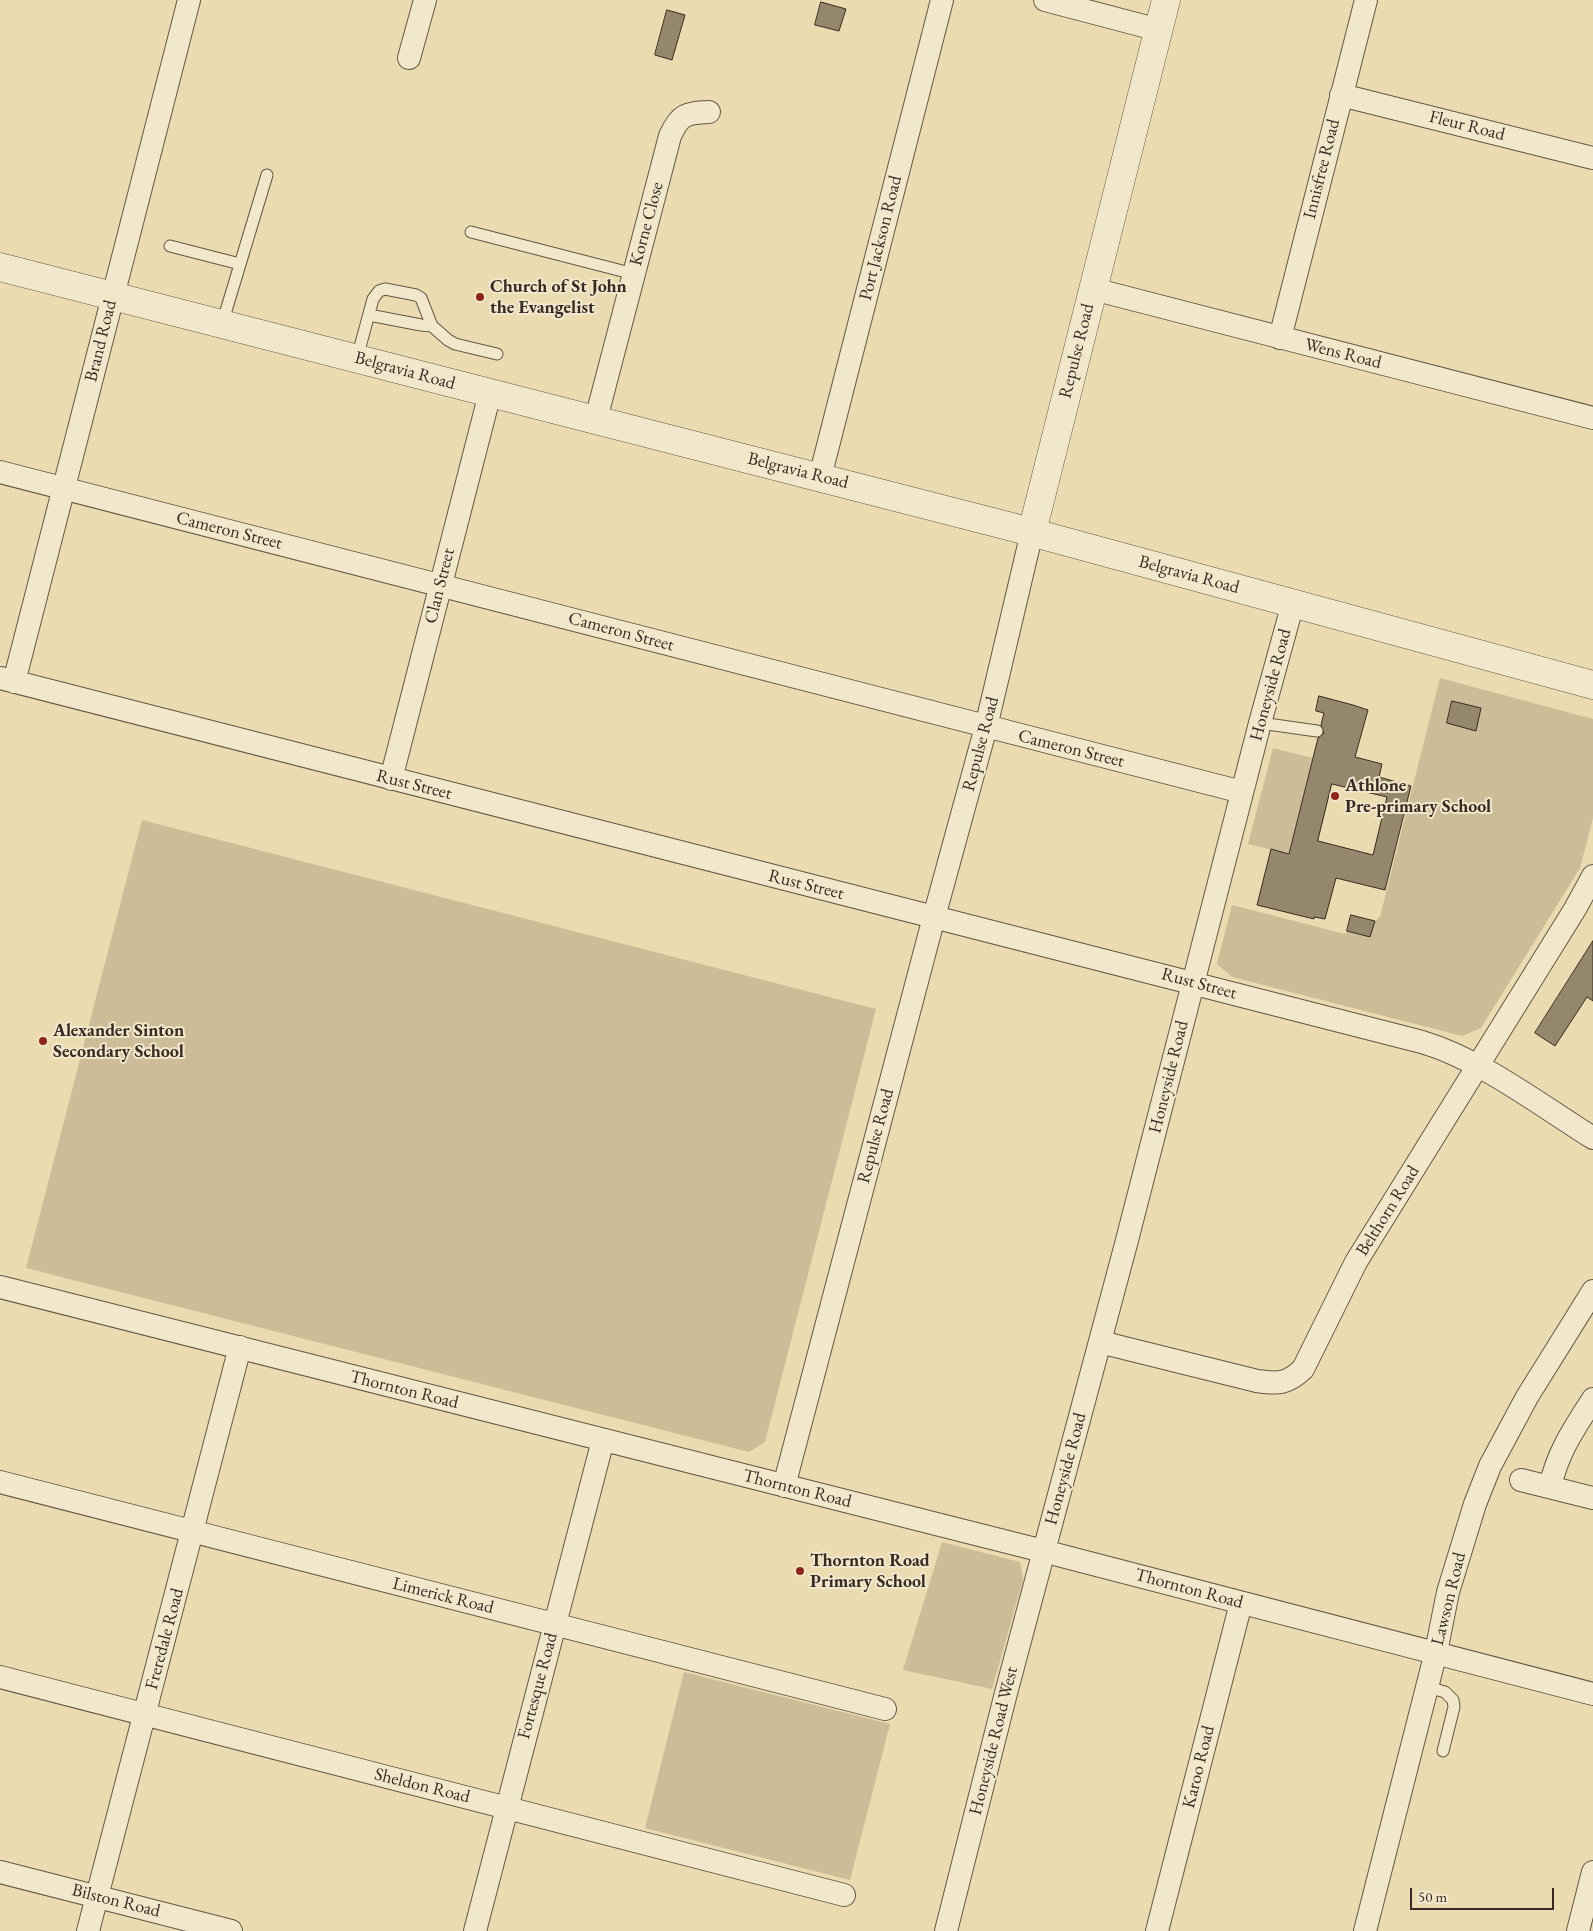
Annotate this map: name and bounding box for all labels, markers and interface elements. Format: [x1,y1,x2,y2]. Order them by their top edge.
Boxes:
street label: Fleur Road [1427,106,1507,146]
street label: Innisfree Road [1299,117,1345,221]
street label: Port Jackson Road [855,173,907,303]
street label: Korne Close [625,180,669,268]
place label: Church of St John the Evangelist [490,276,627,318]
marker: Church of St John the Evangelist [474,291,486,303]
street label: Brand Road [80,298,122,384]
street label: Repulse Road [1055,301,1099,401]
street label: Wens Road [1302,334,1384,374]
street label: Belgravia Road [352,347,458,395]
street label: Belgravia Road [745,448,851,494]
street label: Cameron Street [174,507,284,555]
street label: Clan Street [420,546,460,626]
street label: Belgravia Road [1136,551,1242,599]
street label: Cameron Street [566,608,676,656]
street label: Honeyside Road [1246,626,1296,744]
street label: Repulse Road [958,694,1004,794]
street label: Cameron Street [1016,725,1126,773]
street label: Rust Street [374,765,454,805]
place label: Athlone Pre-primary School [1345,775,1491,818]
marker: Athlone Pre-primary School [1329,790,1341,802]
street label: Rust Street [766,865,846,905]
street label: Rust Street [1159,964,1239,1004]
street label: Honeyside Road [1145,1018,1193,1136]
place label: Alexander Sinton Secondary School [53,1020,184,1062]
marker: Alexander Sinton Secondary School [37,1035,49,1047]
street label: Repulse Road [853,1086,899,1186]
street label: Belthorn Road [1352,1162,1424,1260]
street label: Thornton Road [347,1366,461,1414]
street label: Honeyside Road [1041,1410,1091,1528]
street label: Thornton Road [740,1465,854,1513]
place label: Thornton Road Primary School [810,1550,930,1592]
street label: Lawson Road [1427,1550,1471,1648]
street label: Thornton Road [1133,1564,1245,1614]
marker: Thornton Road Primary School [794,1565,806,1577]
street label: Limerick Road [390,1573,496,1619]
street label: Freredale Road [141,1586,189,1692]
street label: Fortesque Road [513,1630,563,1742]
street label: Honeyside Road West [965,1665,1023,1817]
street label: Karoo Road [1178,1723,1220,1811]
street label: Sheldon Road [372,1764,472,1808]
scale bar [1413,1878,1557,1910]
street label: Bilston Road [70,1880,162,1922]
text: 50 m [1418,1887,1447,1906]

